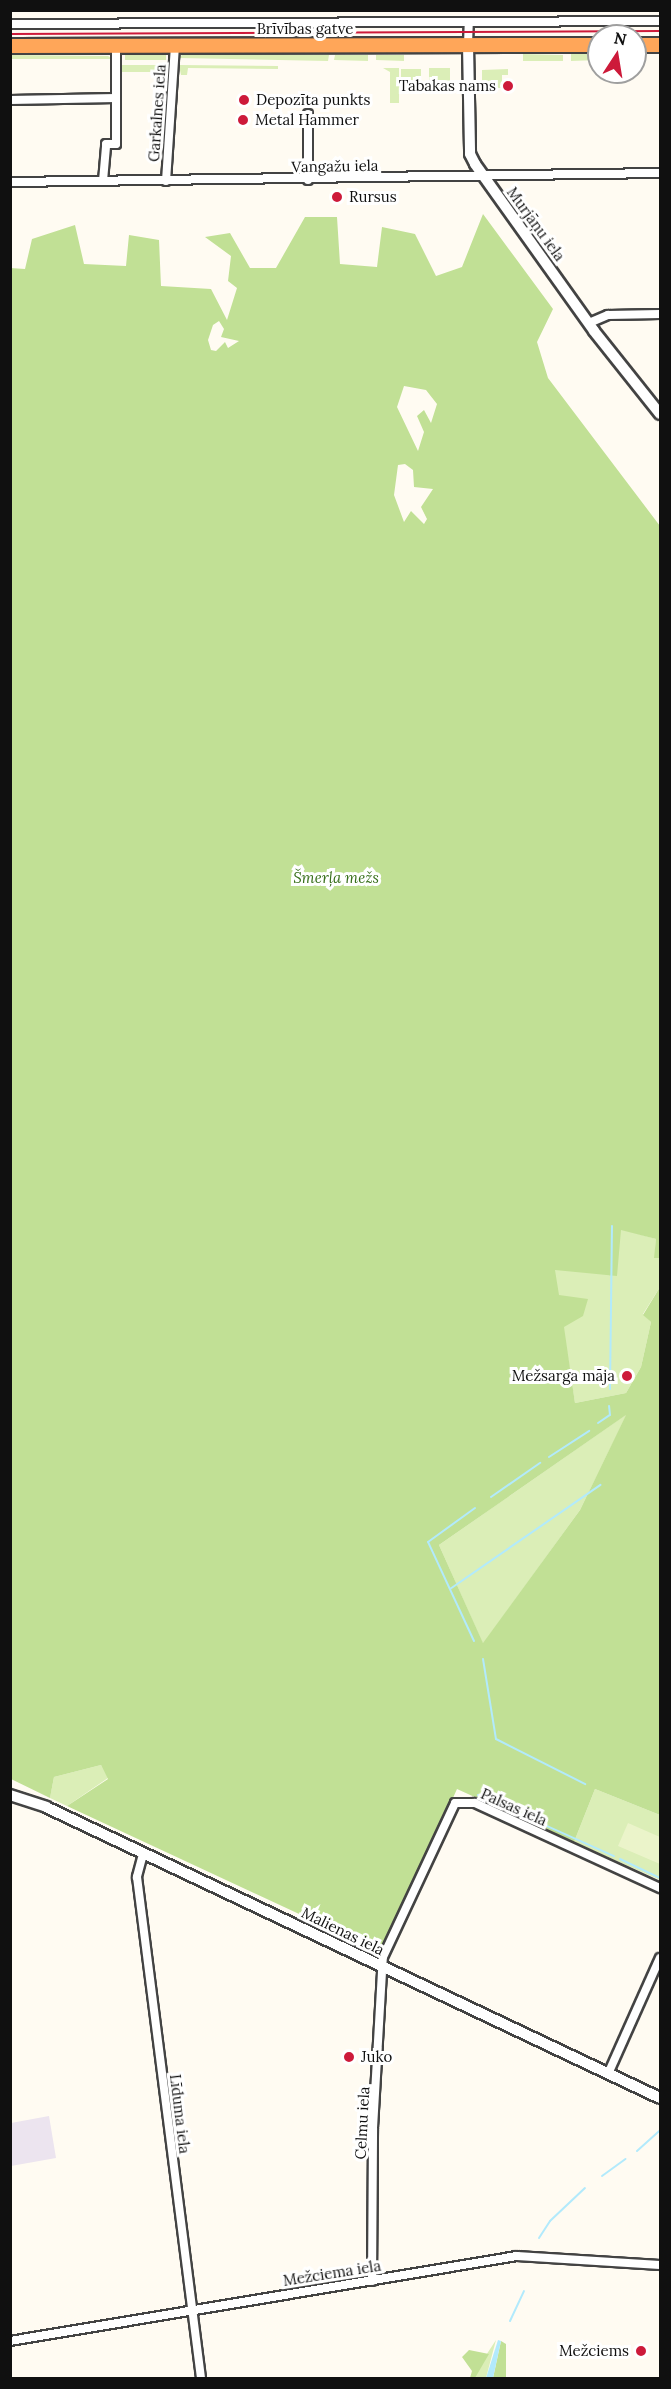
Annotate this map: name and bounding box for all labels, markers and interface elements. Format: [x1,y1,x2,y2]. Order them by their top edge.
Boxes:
street label: Brīvības gatve [257,20,353,38]
north arrow [587,24,647,84]
text: N [612,27,628,49]
street label: Garkalnes iela [145,64,169,162]
place label: Tabakas nams [399,77,496,95]
marker: Tabakas nams [501,79,515,93]
place label: Depozīta punkts [256,91,370,109]
marker: Depozīta punkts [237,93,251,107]
place label: Metal Hammer [255,111,359,129]
marker: Metal Hammer [236,113,250,127]
street label: Vangažu iela [291,156,379,176]
street label: Murjāņu iela [503,183,569,265]
place label: Rursus [349,188,397,206]
marker: Rursus [330,190,344,204]
park label: Šmerļa mežs [293,869,379,887]
place label: Mežsarga māja [512,1367,615,1385]
marker: Mežsarga māja [620,1369,634,1383]
street label: Palsas iela [478,1784,550,1830]
street label: Malienas iela [299,1903,387,1959]
place label: Juko [361,2048,392,2066]
marker: Juko [342,2050,356,2064]
street label: Līduma iela [166,2073,194,2155]
street label: Celmu iela [351,2086,373,2160]
street label: Mežciema iela [282,2256,382,2290]
place label: Mežciems [559,2342,629,2360]
marker: Mežciems [634,2344,648,2358]

